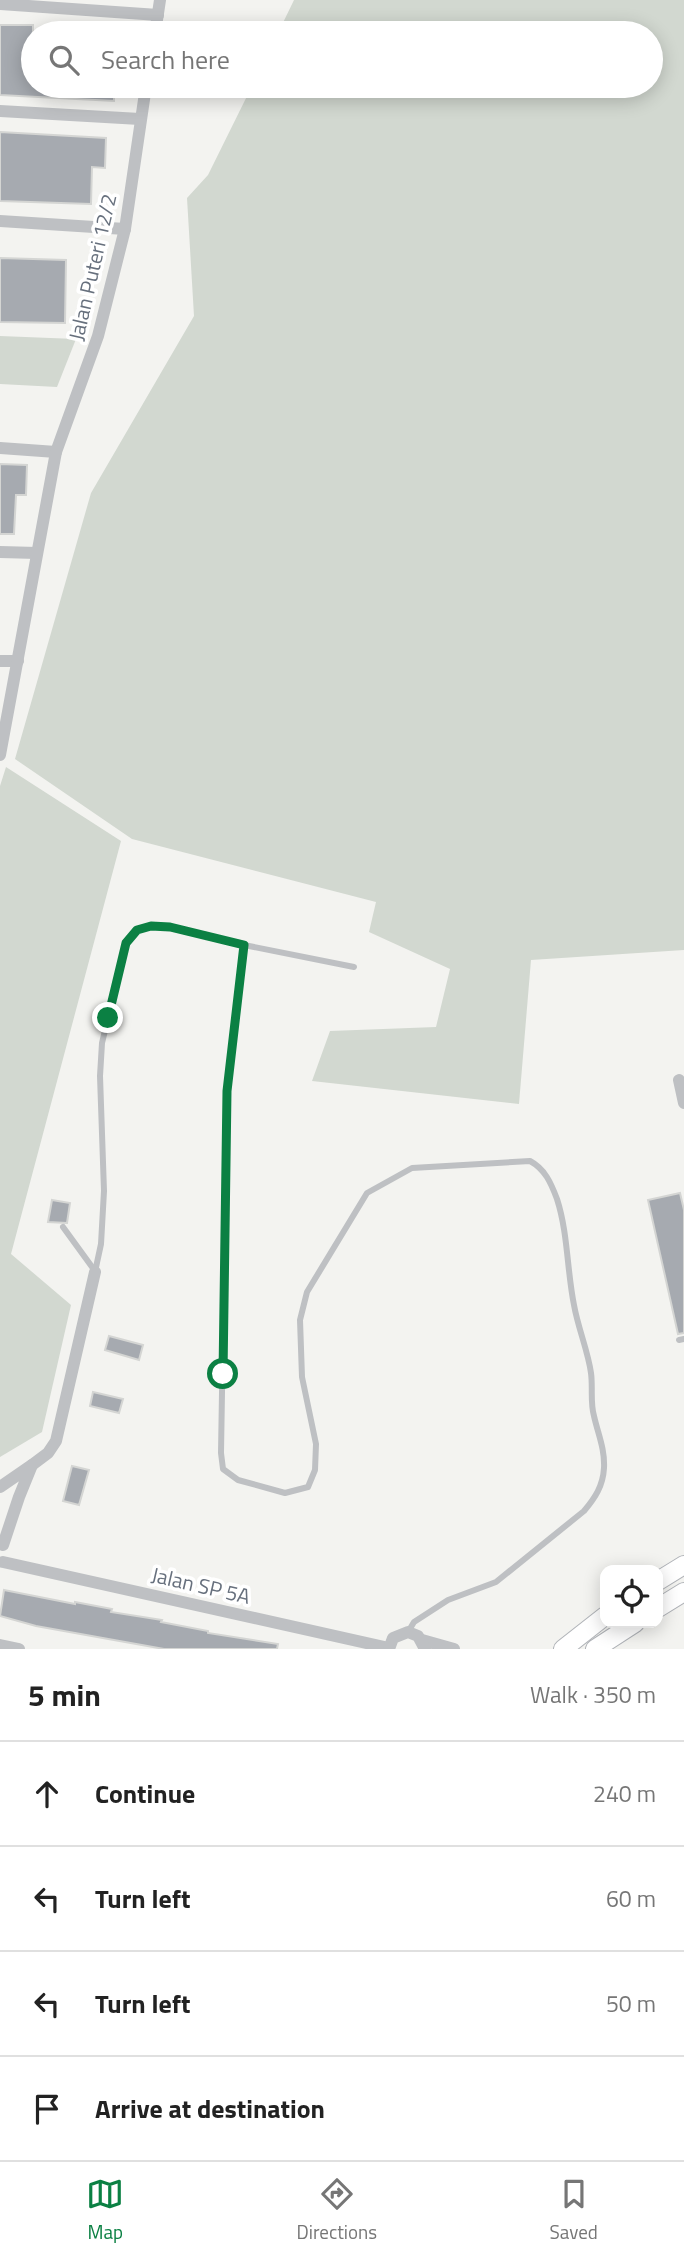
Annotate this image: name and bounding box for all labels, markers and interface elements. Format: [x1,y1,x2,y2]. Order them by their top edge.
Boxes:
search box [21,21,663,98]
text: Search here [101,40,230,79]
icon: search [45,41,83,79]
street label: Jalan Puteri 12/2 [60,190,124,344]
route end [92,1002,123,1033]
route start [207,1358,238,1389]
street label: Jalan SP 5A [148,1558,254,1612]
map controls [600,1565,663,1628]
button: locate [600,1565,663,1628]
text: 5 min [28,1672,101,1718]
text: Walk · 350 m [530,1677,656,1712]
text: Continue [95,1774,195,1813]
icon: ahead [28,1775,66,1813]
text: 240 m [593,1776,656,1811]
text: Turn left [95,1879,190,1918]
icon: left [28,1880,66,1918]
text: 60 m [606,1881,656,1916]
text: Turn left [95,1984,190,2023]
icon: left [28,1985,66,2023]
text: 50 m [606,1986,656,2021]
text: Arrive at destination [95,2089,325,2128]
icon: arrive [28,2090,66,2128]
tab: Map [86,2175,124,2246]
tab: Directions [297,2175,377,2246]
tab: Saved [549,2175,598,2246]

